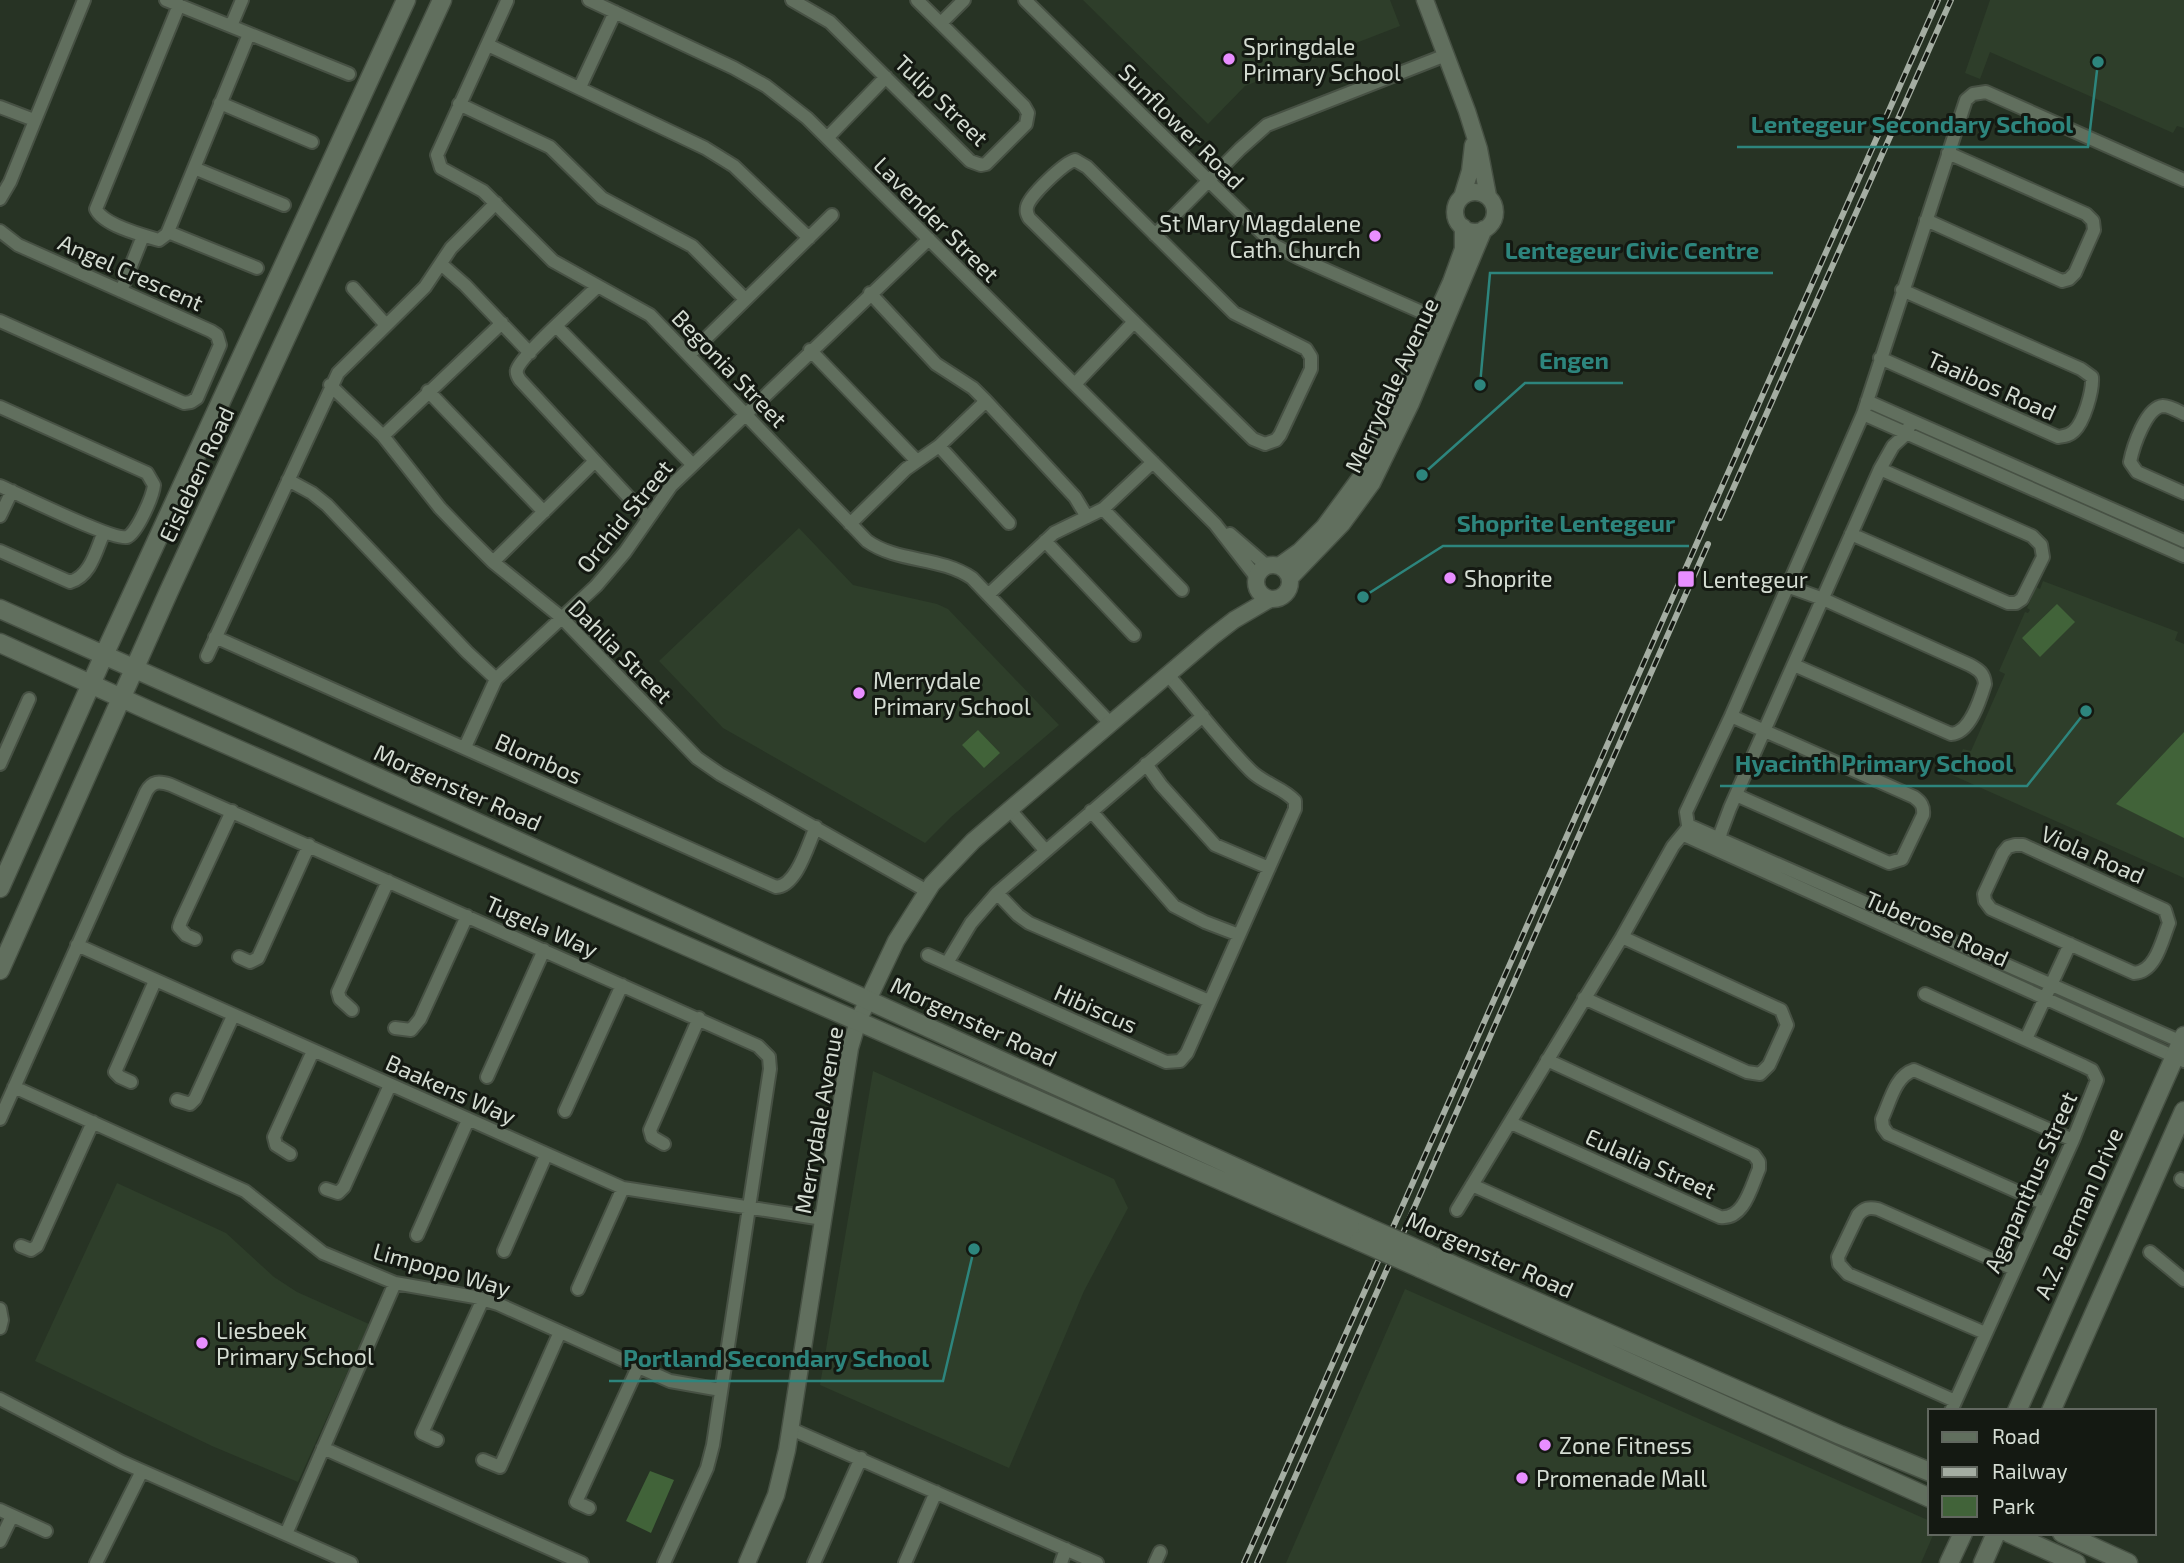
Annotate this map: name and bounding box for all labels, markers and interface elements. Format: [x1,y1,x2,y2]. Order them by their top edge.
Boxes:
place label: Springdale Primary School [1243,32,1401,86]
street label: Tulip Street [889,48,995,152]
marker: Springdale Primary School [1221,51,1237,67]
street label: Sunflower Road [1113,57,1251,195]
callout: Lentegeur Secondary School [1737,102,2088,147]
text: Lentegeur Secondary School [1751,109,2073,138]
street label: Lavender Street [869,151,1006,288]
place label: St Mary Magdalene Cath. Church [1159,209,1361,263]
street label: Angel Crescent [54,228,208,317]
marker: St Mary Magdalene Cath. Church [1367,228,1383,244]
callout: Lentegeur Civic Centre [1490,228,1773,273]
text: Lentegeur Civic Centre [1505,235,1759,264]
street label: Merrydale Avenue [1338,293,1444,477]
street label: Begonia Street [667,303,793,433]
callout: Engen [1525,338,1623,383]
street label: Taaibos Road [1923,344,2061,426]
text: Engen [1539,345,1609,374]
street label: Eisleben Road [152,402,240,546]
street label: Orchid Street [570,454,678,578]
callout: Shoprite Lentegeur [1443,501,1689,546]
text: Shoprite Lentegeur [1457,508,1676,537]
place label: Shoprite [1464,564,1553,592]
place label: Lentegeur [1702,565,1808,593]
marker: Lentegeur [1676,569,1696,589]
marker: Shoprite [1442,570,1458,586]
street label: Dahlia Street [563,593,679,709]
place label: Merrydale Primary School [873,666,1031,720]
marker: Merrydale Primary School [851,685,867,701]
street label: Blombos [491,726,587,790]
street label: Morgenster Road [370,738,546,836]
callout: Hyacinth Primary School [1720,741,2027,786]
text: Hyacinth Primary School [1735,748,2013,777]
street label: Viola Road [2037,819,2149,889]
street label: Tuberose Road [1861,884,2013,972]
street label: Tugela Way [481,889,603,963]
street label: Morgenster Road [886,970,1062,1072]
street label: Hibiscus [1050,977,1142,1039]
street label: Merrydale Avenue [788,1024,848,1216]
street label: Baakens Way [382,1048,520,1130]
street label: Agapanthus Street [1978,1087,2083,1277]
street label: Eulalia Street [1582,1122,1721,1204]
street label: A.Z. Berman Drive [2028,1123,2128,1303]
street label: Morgenster Road [1402,1205,1578,1303]
street label: Limpopo Way [370,1236,514,1302]
place label: Liesbeek Primary School [216,1316,374,1370]
marker: Liesbeek Primary School [194,1335,210,1351]
callout: Portland Secondary School [609,1336,943,1381]
text: Portland Secondary School [623,1343,929,1372]
legend [1928,1409,2156,1535]
text: Road [1992,1423,2040,1448]
place label: Zone Fitness [1559,1431,1692,1459]
marker: Zone Fitness [1537,1437,1553,1453]
text: Railway [1992,1458,2068,1483]
place label: Promenade Mall [1536,1464,1707,1492]
marker: Promenade Mall [1514,1470,1530,1486]
text: Park [1992,1493,2035,1518]

